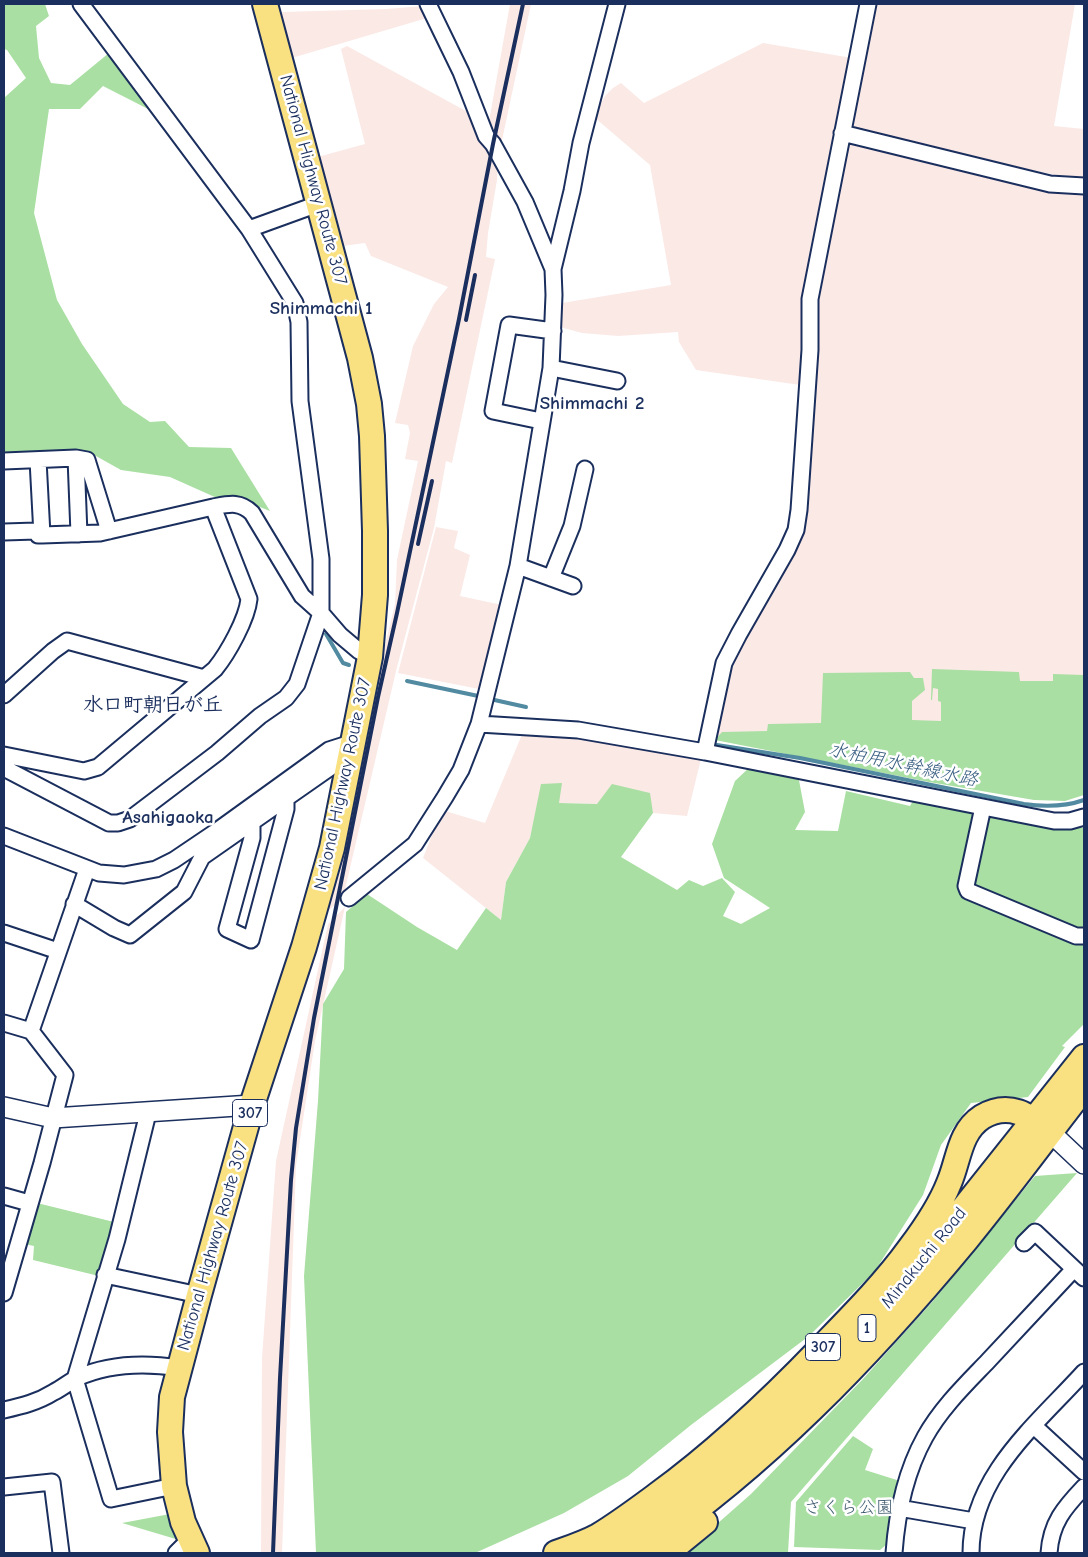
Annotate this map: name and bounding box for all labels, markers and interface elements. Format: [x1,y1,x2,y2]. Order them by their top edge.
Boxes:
street label: National Highway Route 307 [275,73,351,287]
district label: Shimmachi 1 [270,298,372,320]
district label: Shimmachi 2 [540,393,644,415]
street label: National Highway Route 307 [310,676,376,892]
district label: 水口町朝日が丘 [83,693,223,717]
water label: 水柏用水幹線水路 [826,738,980,792]
district label: Asahigaoka [122,807,214,829]
road number: 307 [232,1100,268,1126]
street label: National Highway Route 307 [173,1139,253,1353]
street label: Minakuchi Road [877,1203,971,1313]
road number: 1 [858,1315,876,1342]
road number: 307 [806,1334,840,1360]
park label: さくら公園 [804,1497,894,1519]

